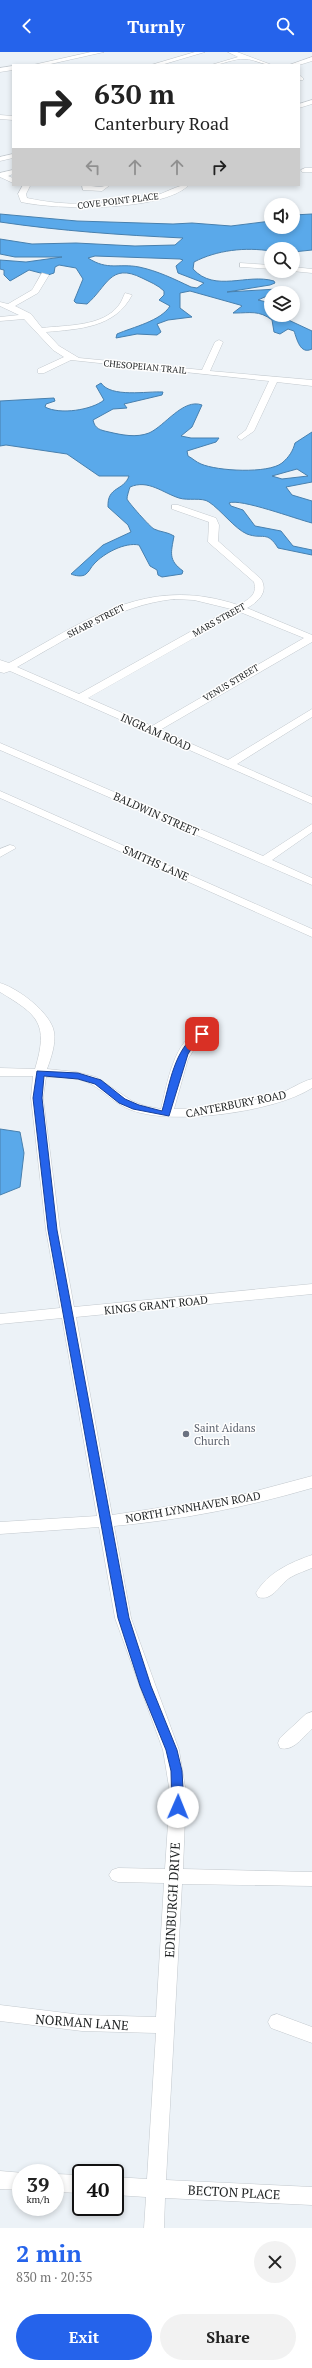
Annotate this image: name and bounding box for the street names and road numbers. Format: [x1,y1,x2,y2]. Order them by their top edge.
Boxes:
street label: COVE POINT PLACE [77,190,159,212]
street label: CHESOPEIAN TRAIL [103,357,187,377]
street label: MARS STREET [190,600,248,640]
street label: SHARP STREET [65,601,127,641]
street label: VENUS STREET [201,661,262,704]
street label: INGRAM ROAD [119,710,194,754]
street label: BALDWIN STREET [111,789,201,839]
street label: SMITHS LANE [121,842,191,884]
street label: CANTERBURY ROAD [184,1087,288,1121]
street label: KINGS GRANT ROAD [103,1293,209,1317]
street label: NORTH LYNNHAVEN ROAD [124,1488,262,1526]
street label: EDINBURGH DRIVE [160,1842,184,1958]
street label: NORMAN LANE [35,2010,129,2034]
street label: BECTON PLACE [187,2181,281,2203]

